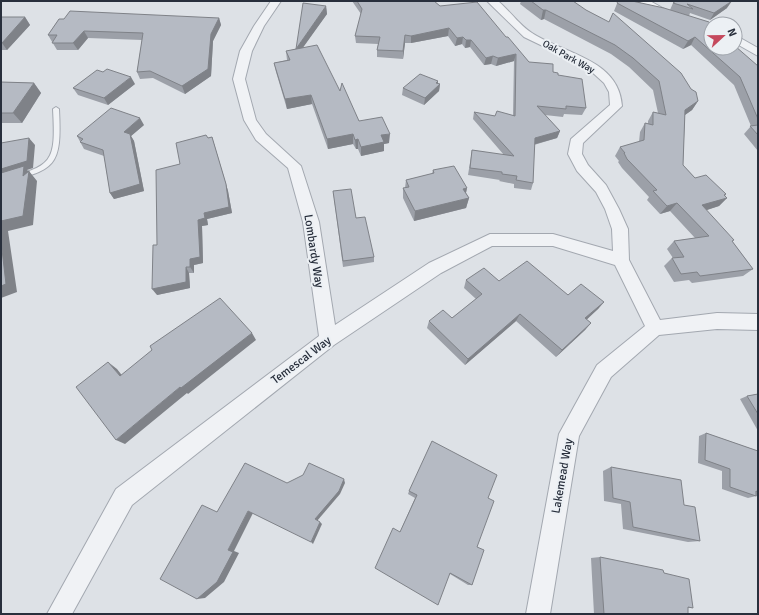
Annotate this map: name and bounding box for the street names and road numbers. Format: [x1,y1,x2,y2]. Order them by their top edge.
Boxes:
street label: Oak Park Way [540,38,597,76]
street label: Lombardy Way [300,213,327,289]
street label: Temescal Way [268,333,334,388]
street label: Lakemead Way [549,437,577,515]

